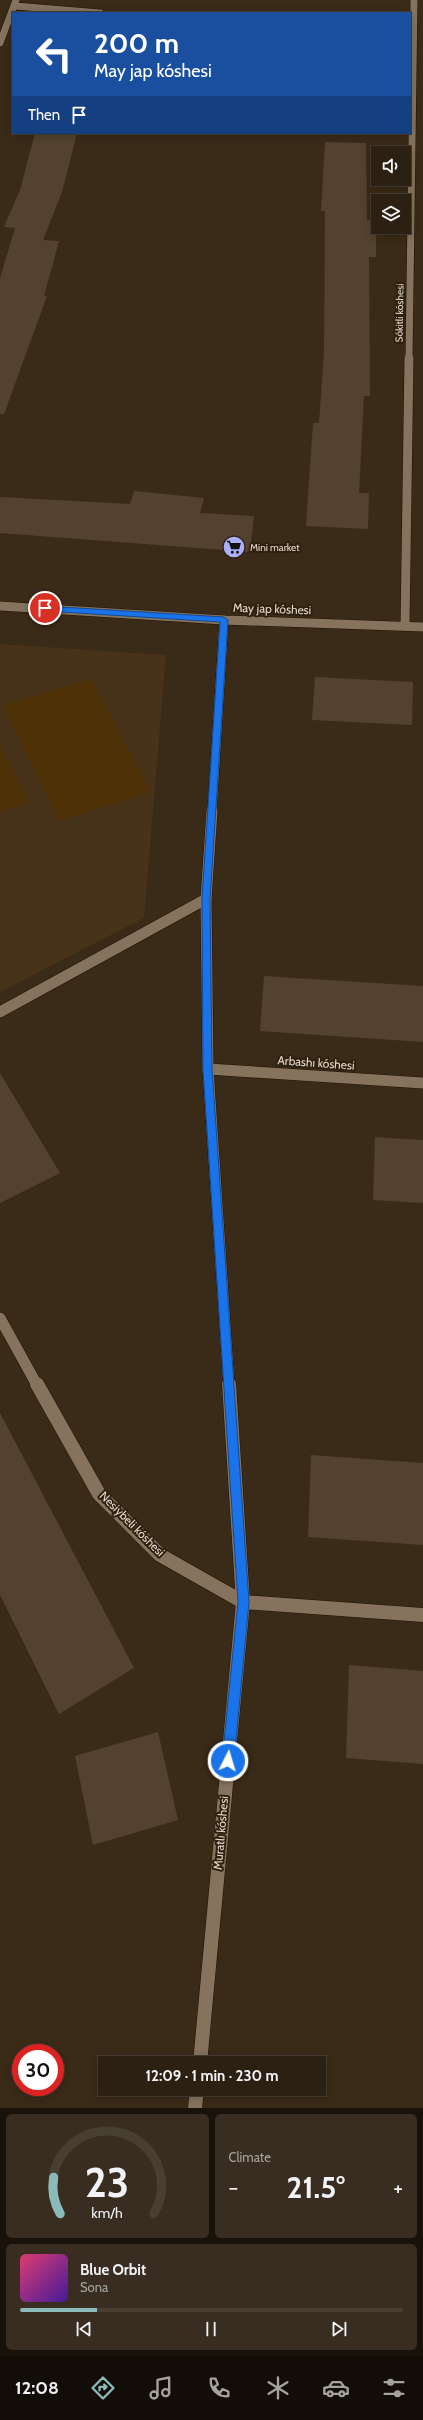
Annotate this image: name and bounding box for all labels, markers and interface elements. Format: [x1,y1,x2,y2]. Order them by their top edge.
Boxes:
text: 200 m [94,26,179,60]
icon: left [28,28,80,80]
text: May jap kóshesi [94,60,212,82]
icon: arrive [68,104,90,126]
text: Then [28,106,60,124]
map controls [371,146,411,234]
button: sound [371,146,411,186]
button: layers [371,194,411,234]
street label: Sókitli kóshesi [392,284,407,342]
supermarket icon: Mini market [221,534,247,560]
place label: Mini market [250,541,300,554]
pin [28,591,62,625]
icon: arrive [34,597,56,619]
street label: May jap kóshesi [233,600,311,617]
street label: Arbashı kóshesi [277,1052,355,1073]
street label: Nesiybeli kóshesi [97,1488,168,1559]
position arrow [207,1740,249,1782]
street label: Muratlı kóshesi [210,1795,231,1871]
speed limit sign: 30 [12,2044,64,2096]
text: 12:09 · 1 min · 230 m [145,2067,279,2085]
text: Climate [229,2149,271,2165]
text: 23 [85,2157,129,2207]
text: 21.5° [287,2169,345,2206]
text: − [229,2174,238,2201]
text: + [393,2174,403,2201]
text: km/h [92,2204,123,2222]
text: Blue Orbit [80,2261,146,2279]
text: Sona [80,2279,108,2295]
icon: previous [73,2318,95,2340]
icon: pause [200,2318,222,2340]
icon: next [328,2318,350,2340]
icon: directions [89,2374,117,2402]
icon: music [147,2374,175,2402]
icon: phone [205,2374,233,2402]
icon: climate [264,2374,292,2402]
icon: car [322,2374,350,2402]
icon: filters [380,2374,408,2402]
text: 12:08 [15,2377,59,2399]

